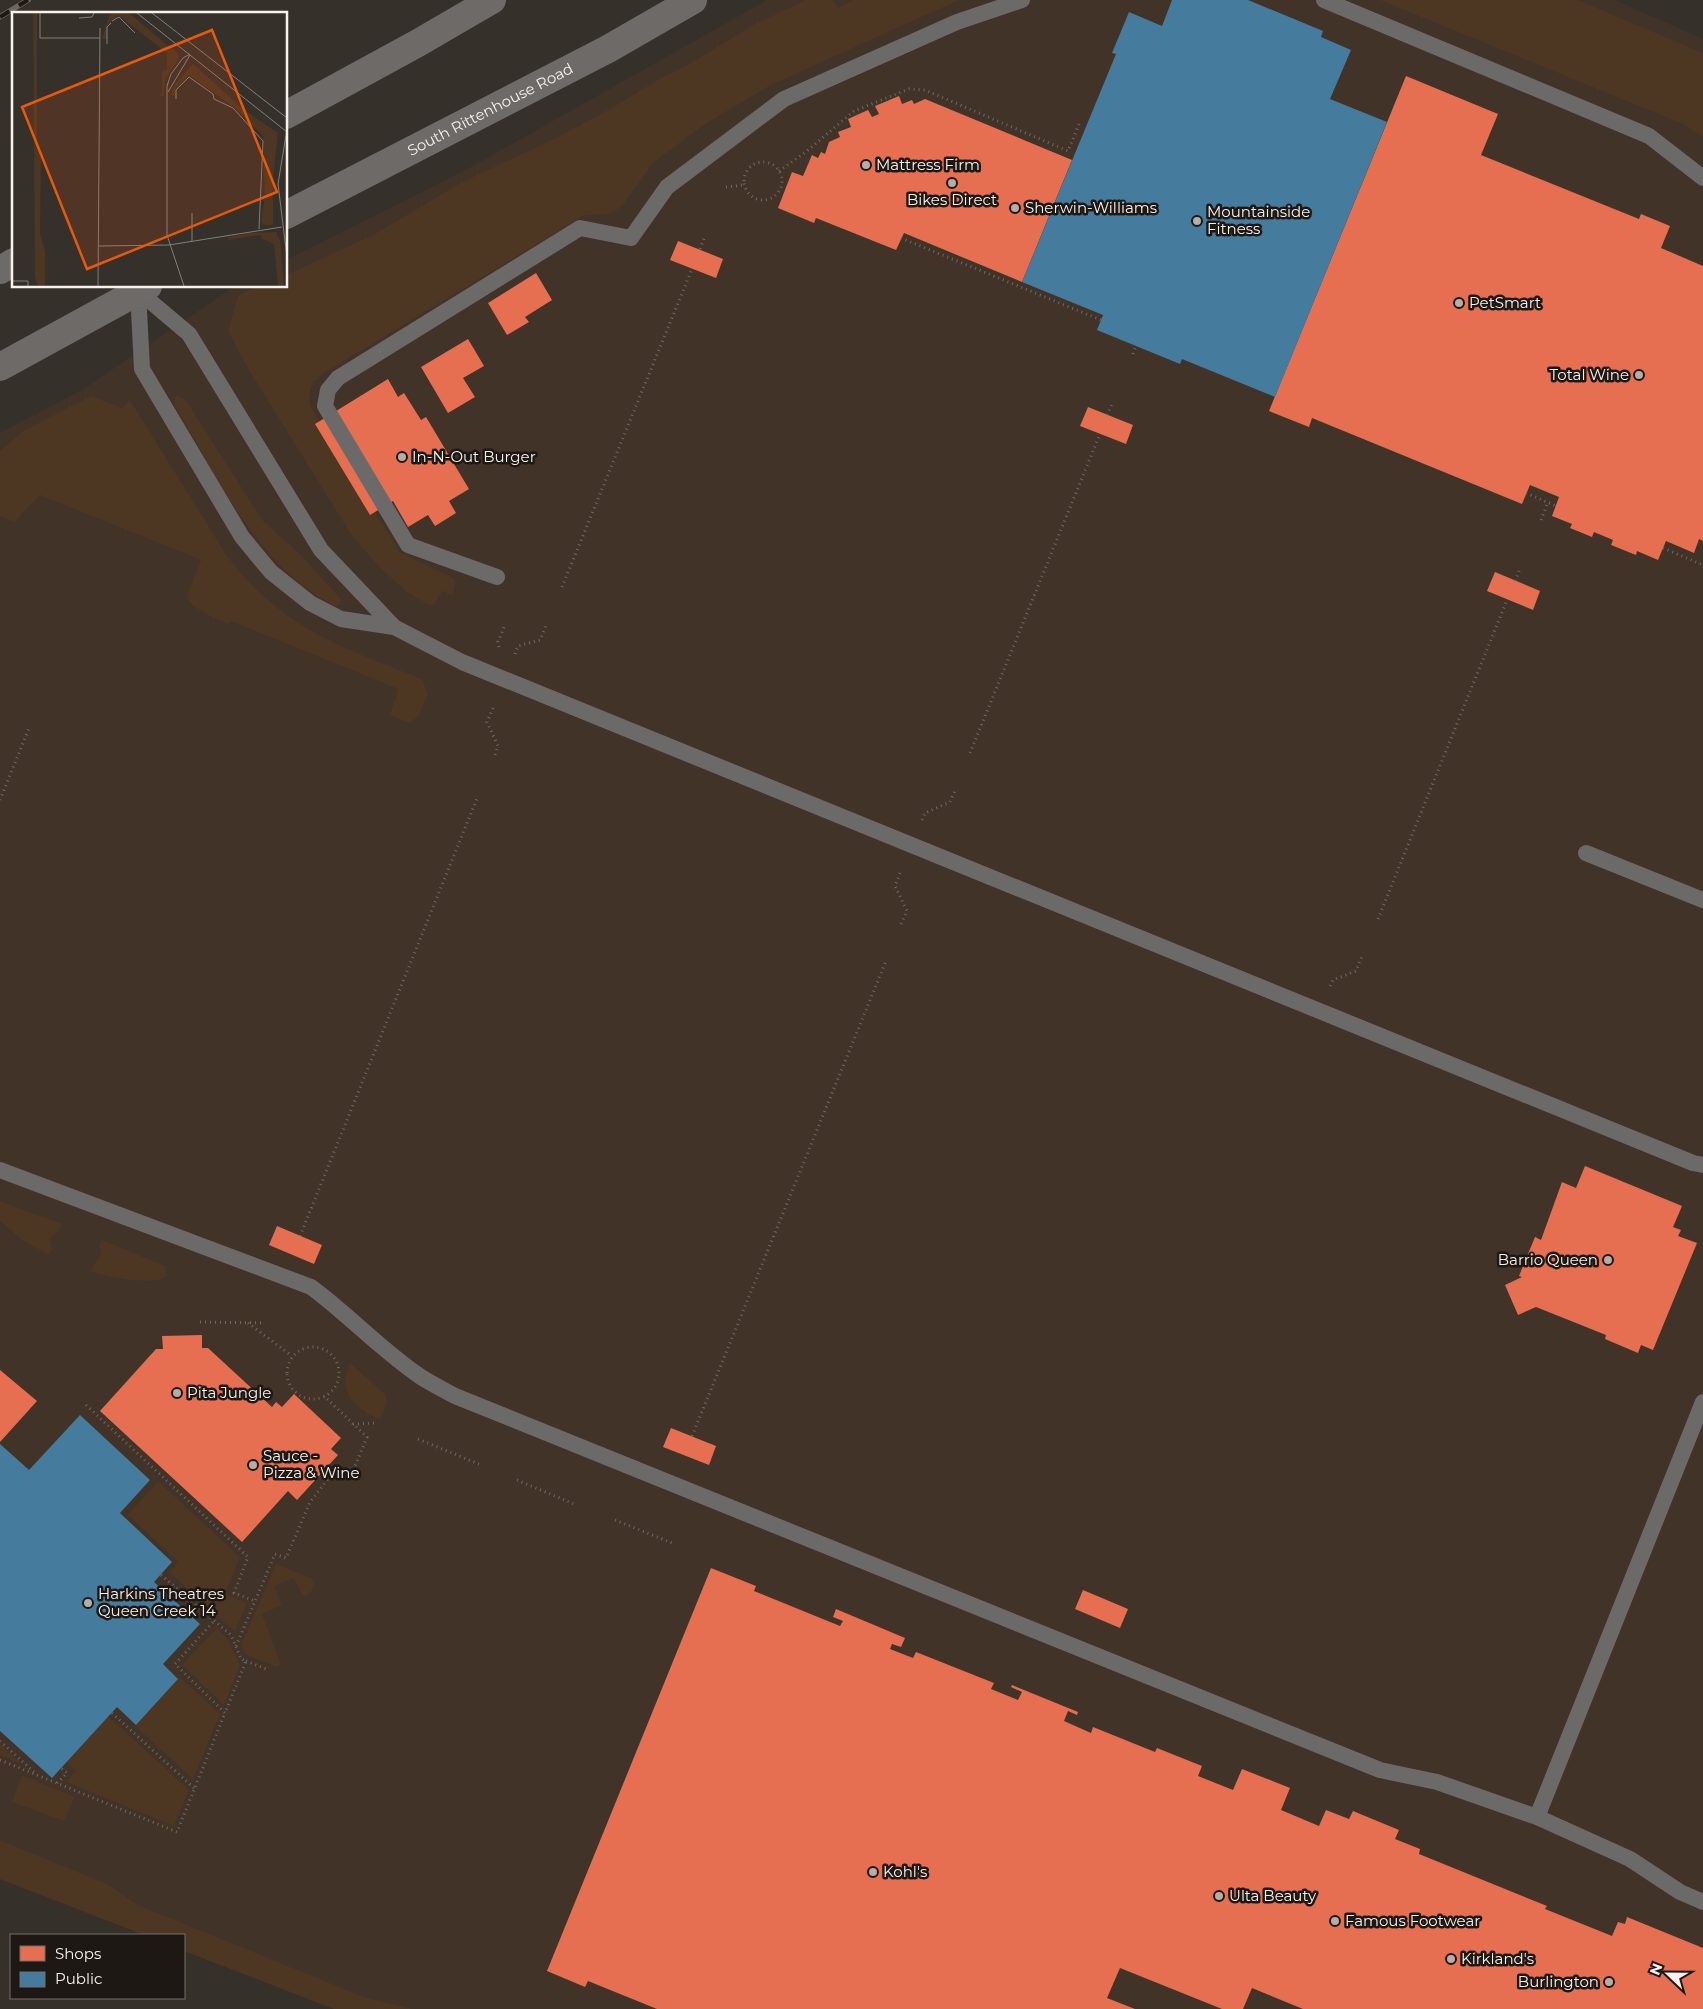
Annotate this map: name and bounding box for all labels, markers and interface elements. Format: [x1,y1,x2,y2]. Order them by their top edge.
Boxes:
inset map [12,12,288,288]
street label: South Rittenhouse Road [404,59,576,160]
place label: Mattress Firm [876,155,980,174]
marker: Mattress Firm [860,159,872,171]
marker: Bikes Direct [946,177,958,189]
place label: Bikes Direct [907,190,997,209]
place label: Sherwin-Williams [1025,198,1157,217]
marker: Sherwin-Williams [1009,202,1021,214]
place label: Mountainside Fitness [1207,202,1310,238]
marker: Mountainside Fitness [1191,215,1203,227]
place label: PetSmart [1469,293,1541,312]
marker: PetSmart [1453,297,1465,309]
place label: Total Wine [1550,365,1629,384]
marker: Total Wine [1633,369,1645,381]
place label: In-N-Out Burger [412,447,536,466]
marker: In-N-Out Burger [396,451,408,463]
place label: Barrio Queen [1498,1250,1598,1269]
marker: Barrio Queen [1602,1254,1614,1266]
place label: Pita Jungle [187,1383,271,1402]
marker: Pita Jungle [171,1387,183,1399]
place label: Sauce - Pizza & Wine [263,1446,360,1482]
marker: Sauce - Pizza & Wine [247,1459,259,1471]
place label: Harkins Theatres Queen Creek 14 [98,1584,224,1620]
marker: Harkins Theatres Queen Creek 14 [82,1597,94,1609]
place label: Kohl's [883,1862,927,1881]
marker: Kohl's [867,1866,879,1878]
place label: Ulta Beauty [1229,1886,1317,1905]
marker: Ulta Beauty [1213,1890,1225,1902]
place label: Famous Footwear [1345,1911,1480,1930]
marker: Famous Footwear [1329,1915,1341,1927]
legend [10,1934,185,1999]
text: Shops [55,1944,101,1963]
place label: Kirkland's [1461,1949,1534,1968]
north arrow [1643,1949,1693,1999]
marker: Kirkland's [1445,1953,1457,1965]
text: N [1645,1961,1666,1978]
text: Public [55,1969,103,1988]
place label: Burlington [1518,1972,1599,1991]
marker: Burlington [1603,1976,1615,1988]

